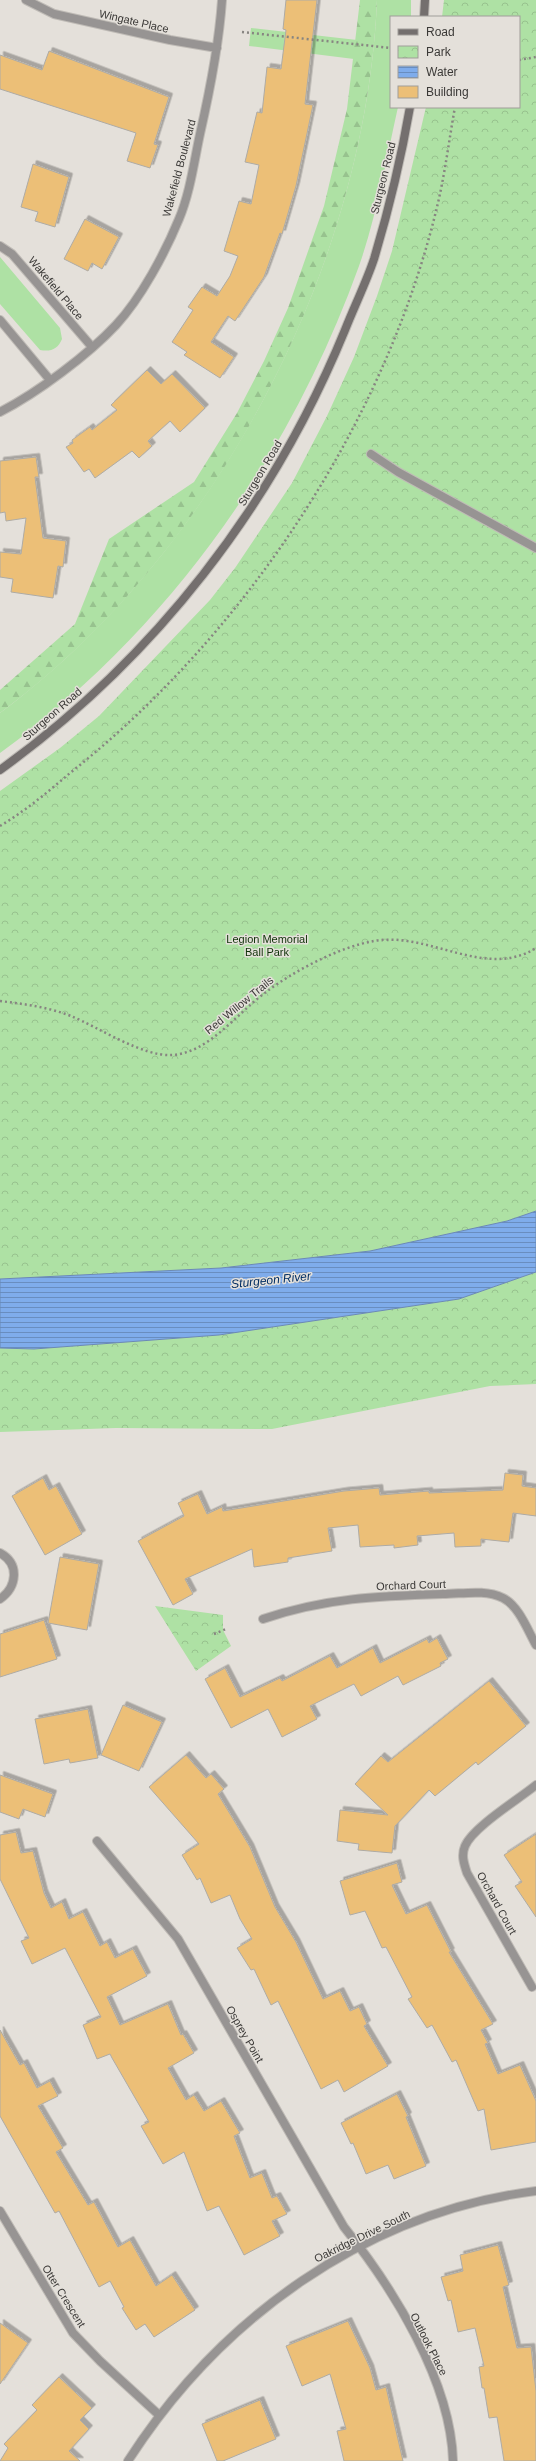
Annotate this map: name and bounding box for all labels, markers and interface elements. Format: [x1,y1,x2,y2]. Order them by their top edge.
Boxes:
street label: Wingate Place [98,7,170,35]
legend [390,16,520,108]
text: Road [426,25,455,39]
text: Park [426,45,452,59]
text: Water [426,65,458,79]
text: Building [426,85,469,99]
street label: Wakefield Boulevard [160,118,198,218]
street label: Sturgeon Road [368,141,398,215]
street label: Wakefield Place [26,254,86,322]
street label: Sturgeon Road [236,438,284,508]
street label: Sturgeon Road [20,685,84,743]
park label: Legion Memorial Ball Park [226,933,308,958]
street label: Red Willow Trails [202,973,276,1036]
water label: Sturgeon River [230,1269,313,1291]
street label: Orchard Court [376,1578,446,1592]
street label: Orchard Court [475,1870,519,1936]
street label: Osprey Point [224,2003,266,2065]
street label: Oakridge Drive South [312,2208,412,2264]
street label: Otter Crescent [40,2262,88,2330]
street label: Outlook Place [408,2311,450,2377]

